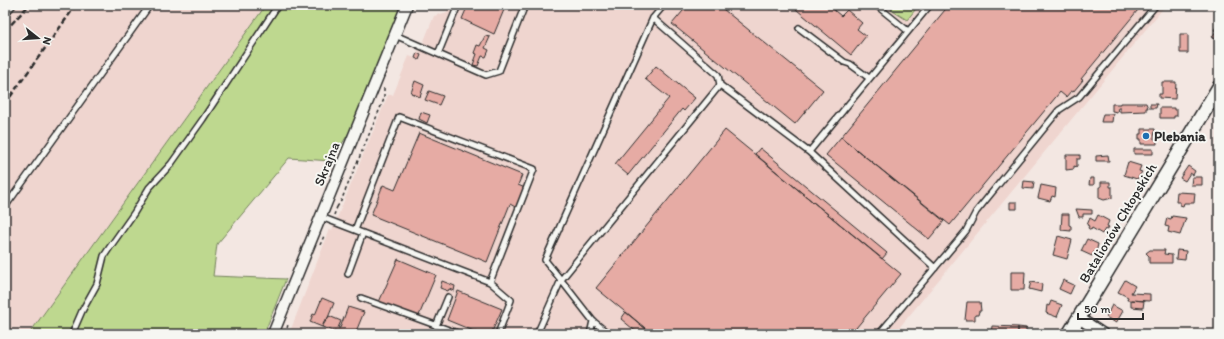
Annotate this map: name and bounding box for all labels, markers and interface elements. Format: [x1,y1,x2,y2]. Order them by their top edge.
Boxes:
north arrow [18,18,58,58]
text: N [40,35,54,46]
place label: Plebania [1154,128,1206,145]
marker: Plebania [1141,131,1151,141]
street label: Skrajna [311,139,344,188]
street label: Batalionów Chłopskich [1076,160,1161,286]
scale bar [1078,295,1143,321]
text: 50 m [1084,302,1110,316]

